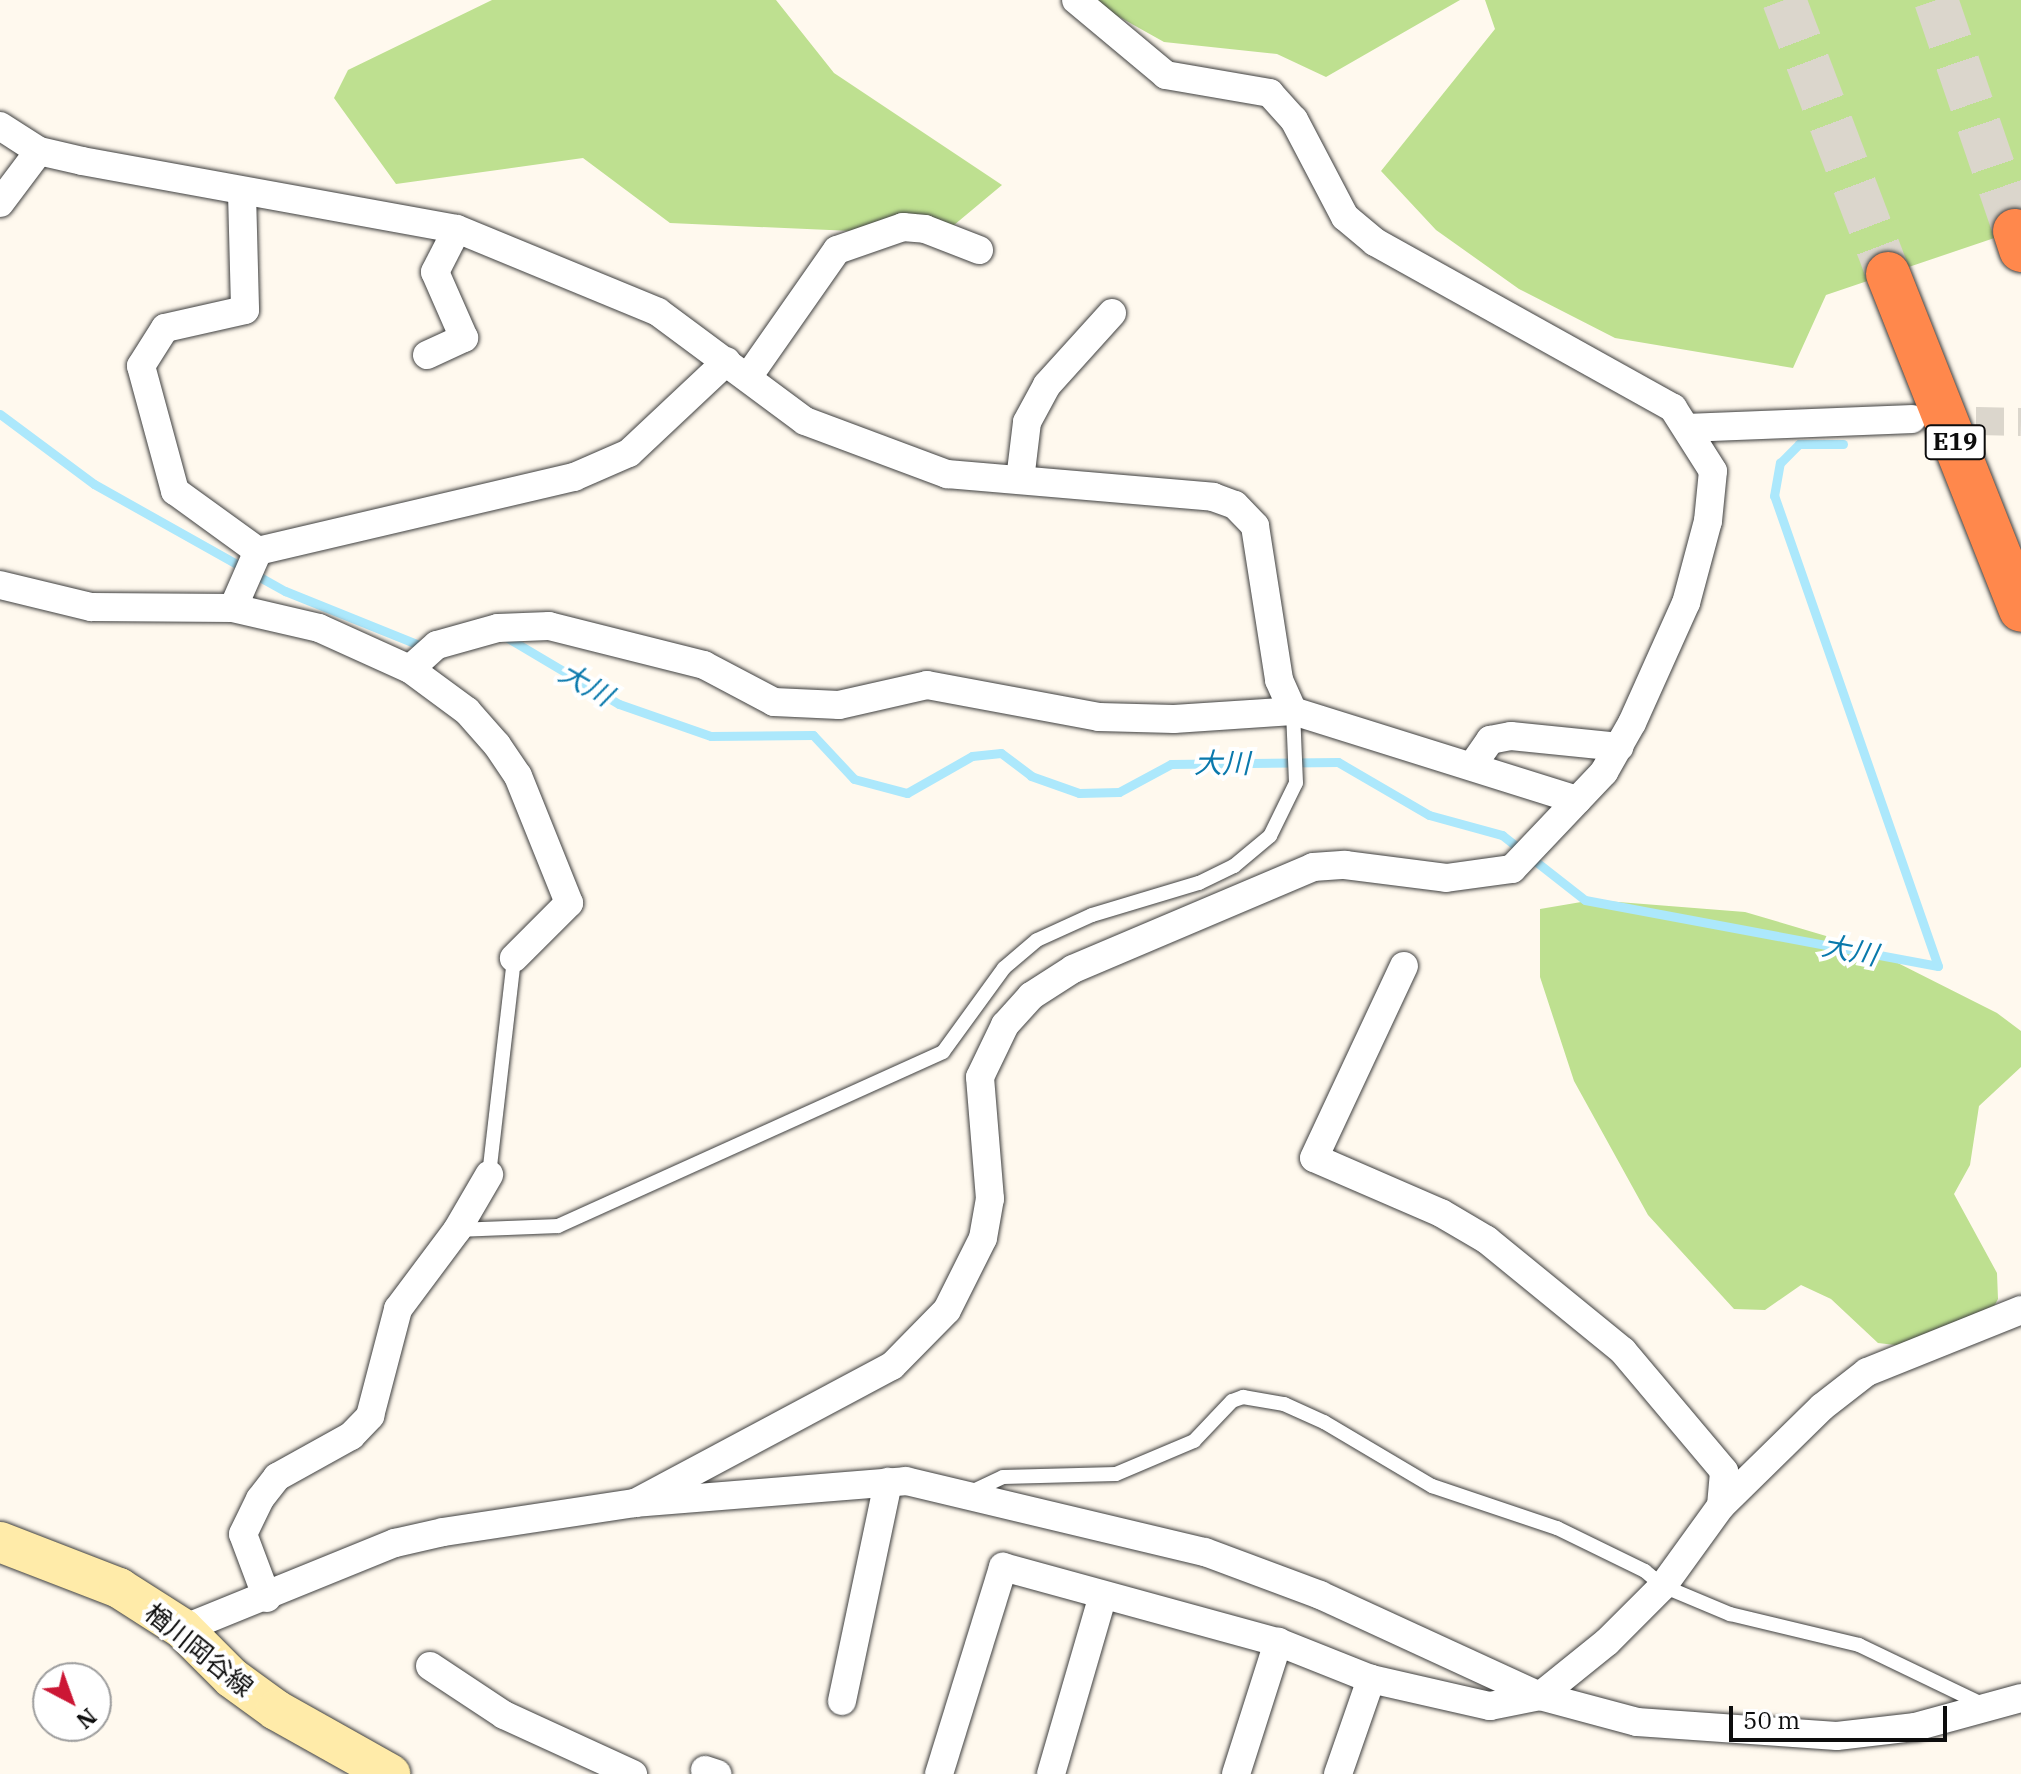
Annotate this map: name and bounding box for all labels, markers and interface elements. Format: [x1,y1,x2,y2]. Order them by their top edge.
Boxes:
road number: E19 [1923,422,1987,462]
water label: 大川 [553,655,619,713]
water label: 大川 [1194,746,1250,780]
water label: 大川 [1819,928,1881,972]
street label: 楢川岡谷線 [139,1597,259,1703]
north arrow [32,1662,112,1742]
scale bar [1733,1690,1951,1740]
text: N [71,1702,103,1736]
text: 50 m [1743,1704,1800,1736]

